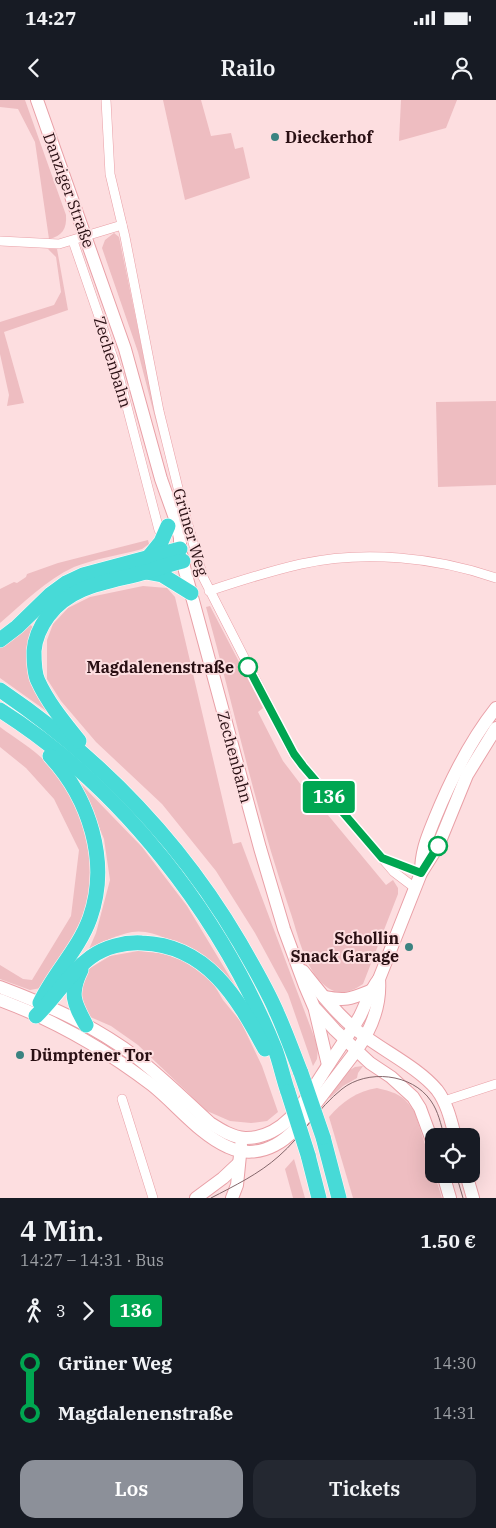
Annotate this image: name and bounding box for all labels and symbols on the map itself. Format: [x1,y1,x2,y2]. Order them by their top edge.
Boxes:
place label: Dieckerhof [285,127,374,147]
street label: Danziger Straße [39,130,99,250]
marker: Dieckerhof [269,131,281,143]
street label: Zechenbahn [90,314,136,410]
street label: Grüner Weg [169,486,213,579]
place label: Magdalenenstraße [86,657,234,677]
marker: Magdalenenstraße [238,657,258,677]
street label: Zechenbahn [213,709,257,805]
line badge: 136 [300,781,358,813]
unlabelled marker [428,836,448,856]
place label: Schollin Snack Garage [290,928,399,966]
marker: Schollin Snack Garage [403,941,415,953]
place label: Dümptener Tor [30,1045,152,1065]
marker: Dümptener Tor [14,1049,26,1061]

